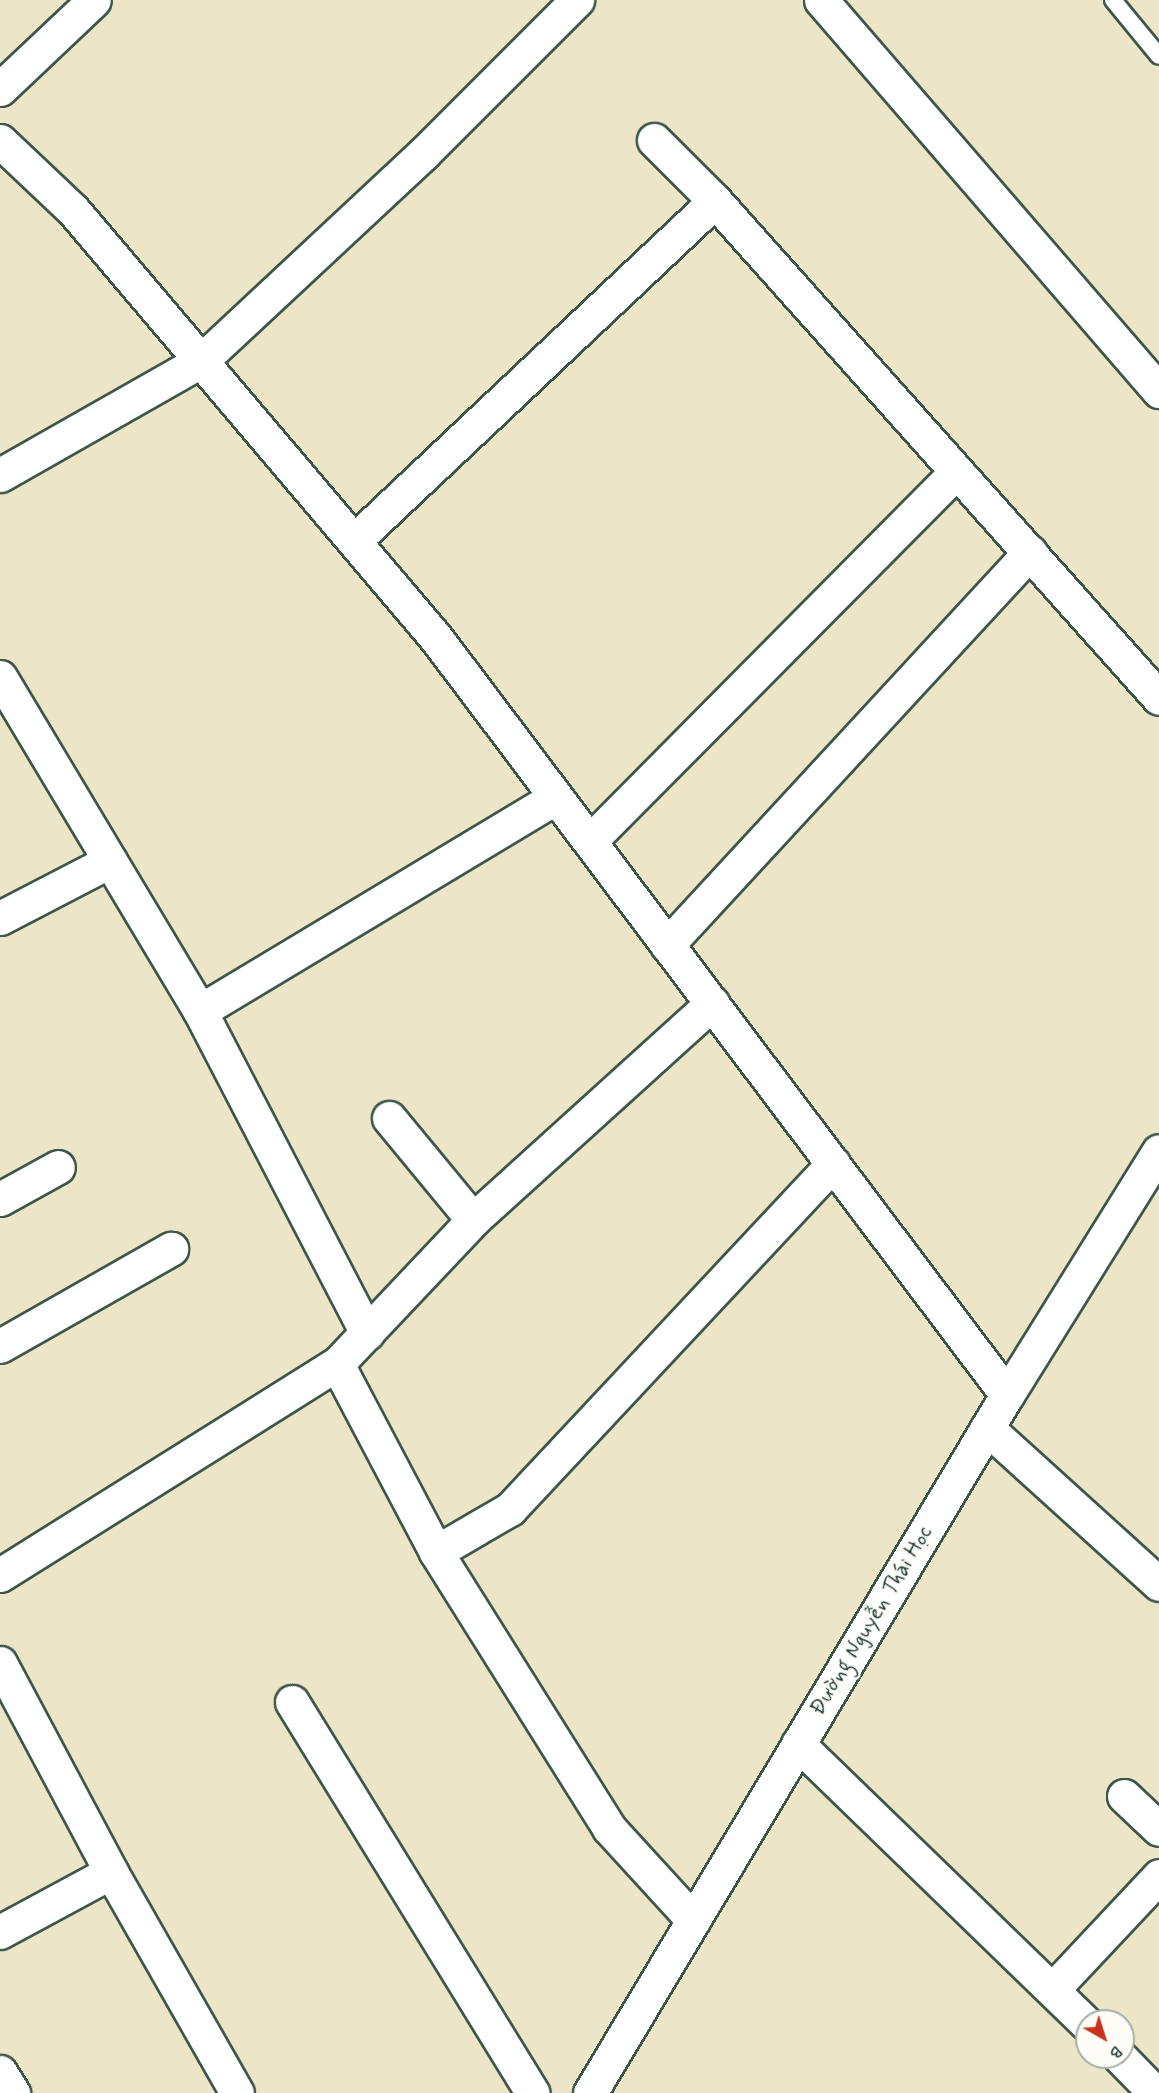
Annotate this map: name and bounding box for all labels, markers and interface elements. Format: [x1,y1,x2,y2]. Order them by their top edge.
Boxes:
street label: Đường Nguyễn Thái Học [805,1522,939,1720]
north arrow [1075,2009,1135,2069]
text: B [1105,2040,1126,2063]

